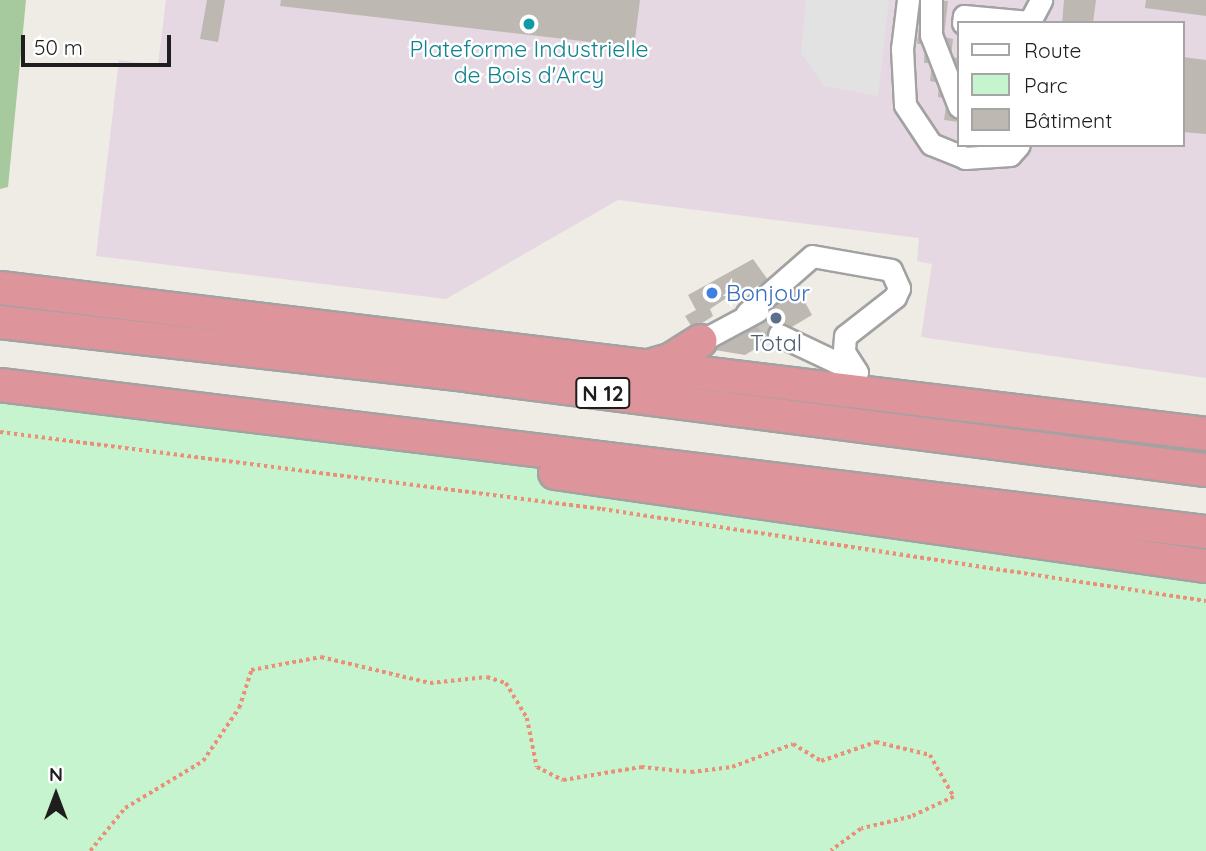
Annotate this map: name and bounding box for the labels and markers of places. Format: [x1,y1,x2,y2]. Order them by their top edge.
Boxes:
marker: Plateforme Industrielle de Bois d'Arcy [521,16,537,32]
place label: Plateforme Industrielle de Bois d'Arcy [409,35,649,89]
place label: Bonjour [726,279,810,307]
marker: Bonjour [704,285,720,301]
marker: Total [768,310,784,326]
place label: Total [750,329,802,357]

